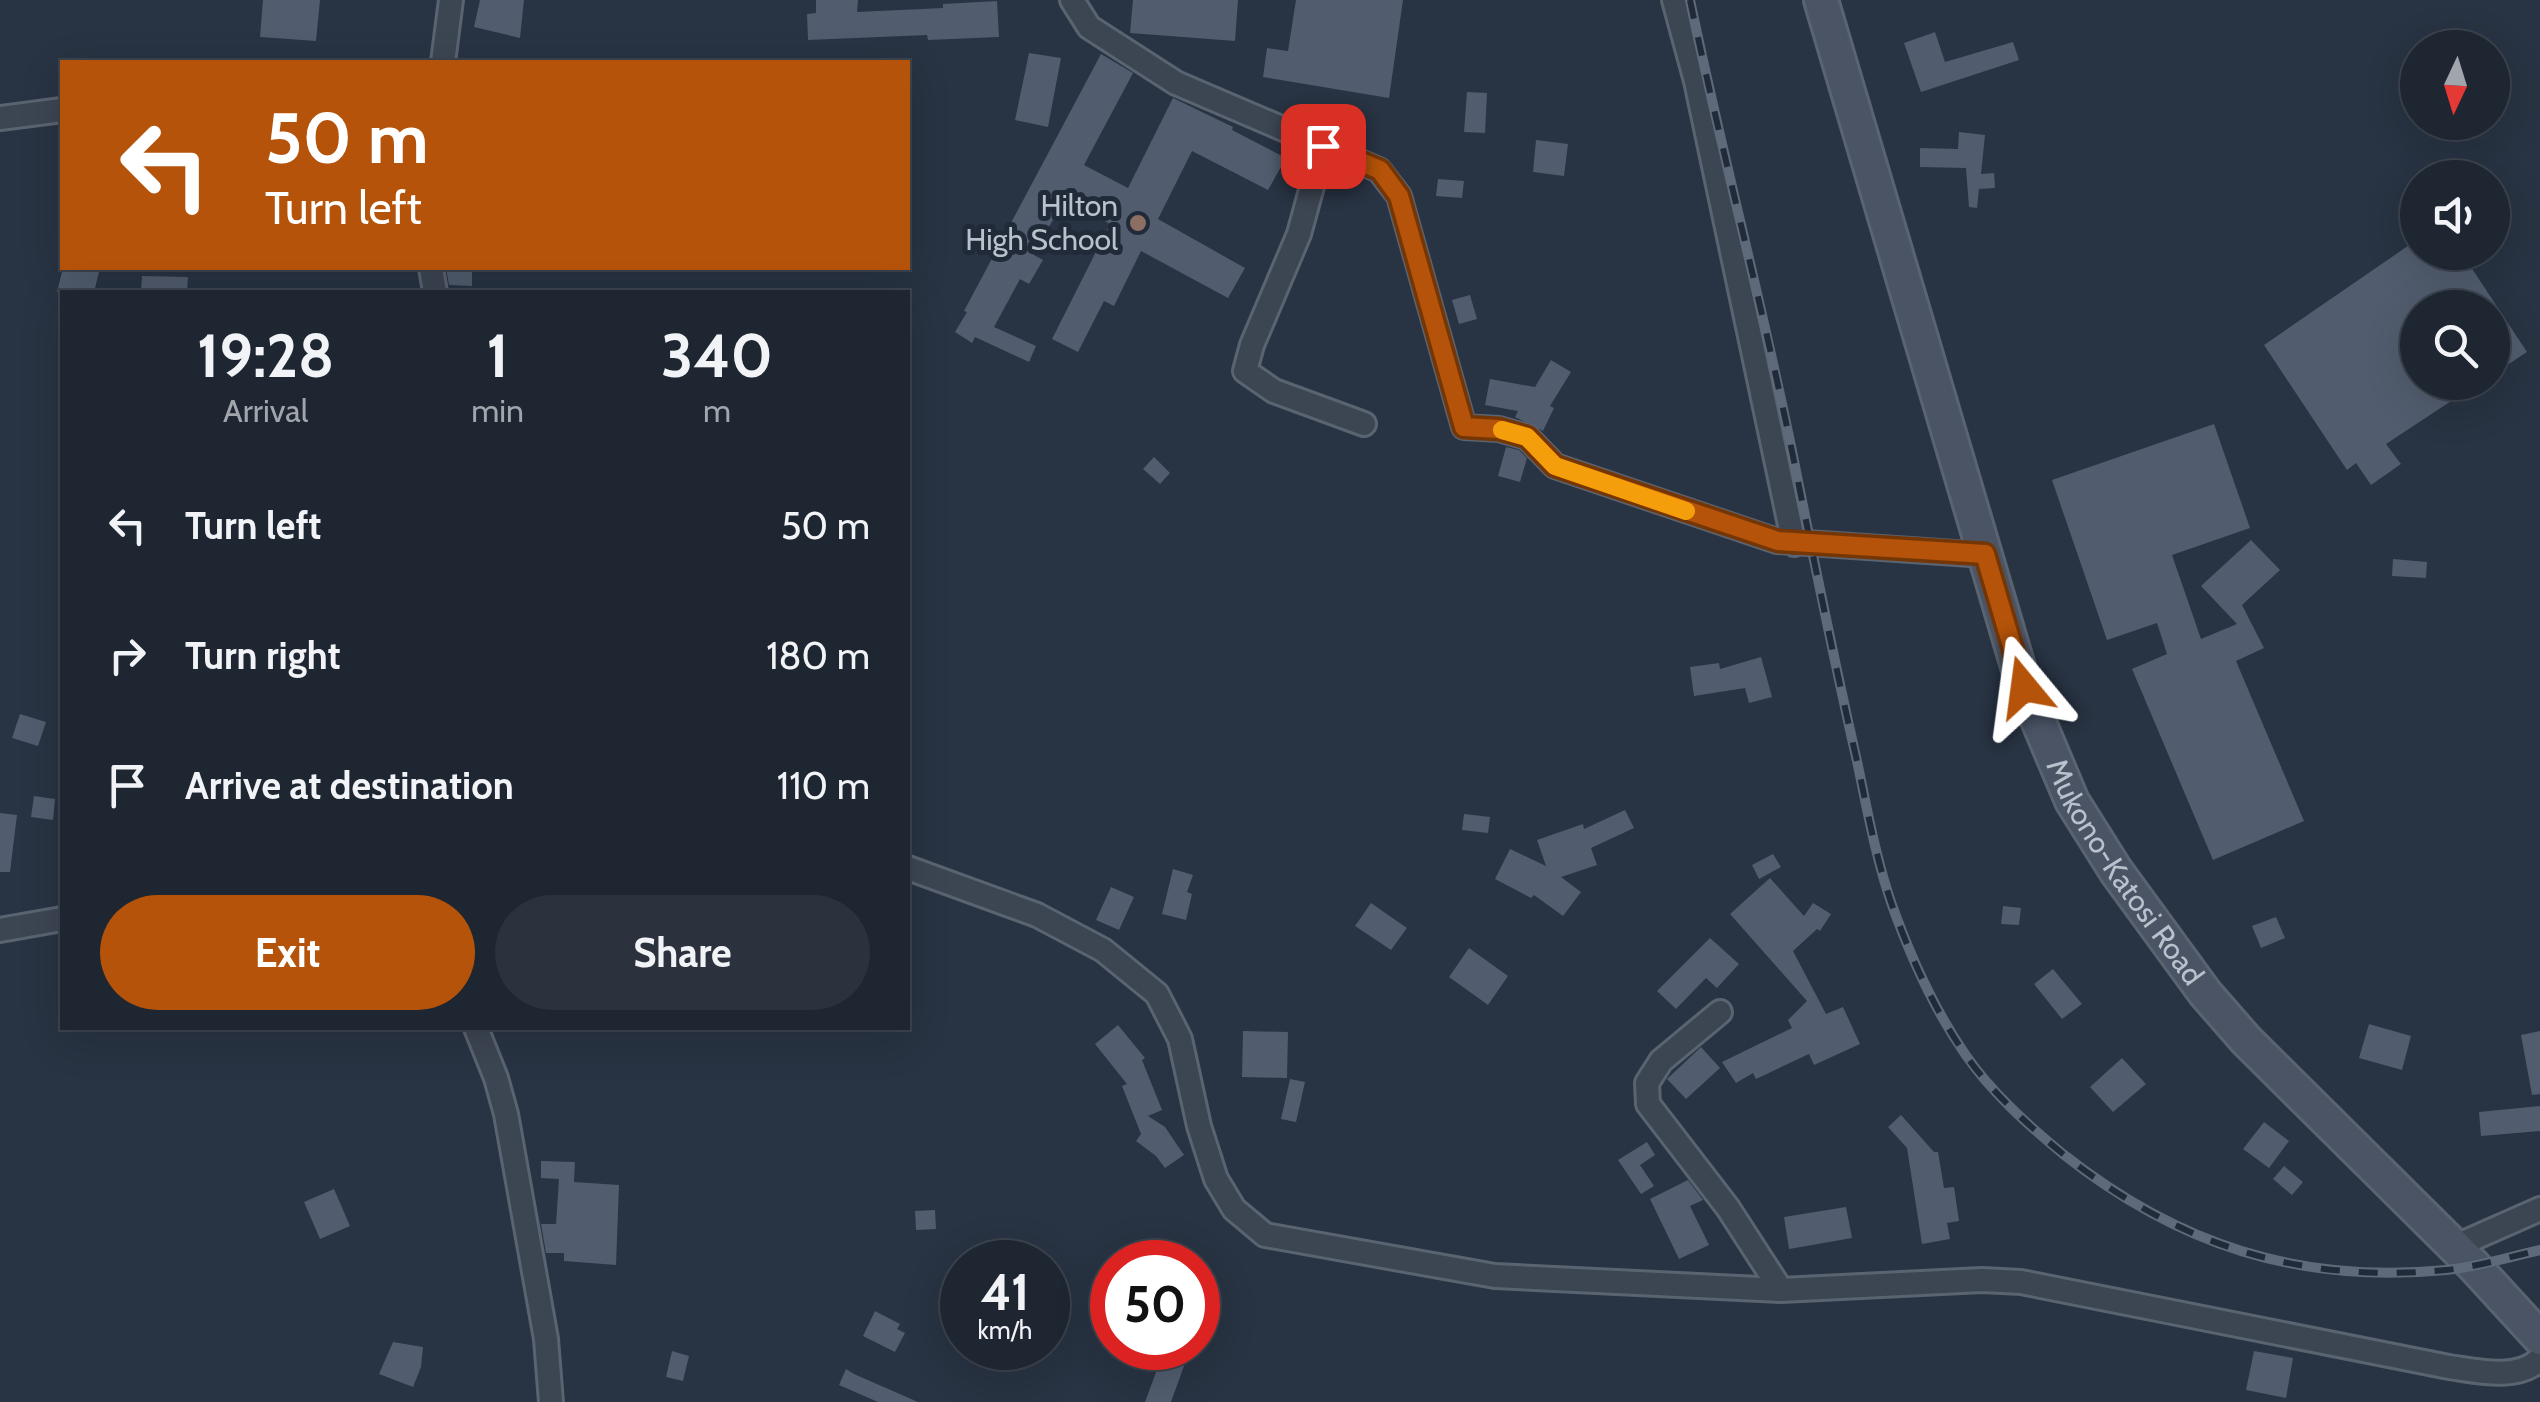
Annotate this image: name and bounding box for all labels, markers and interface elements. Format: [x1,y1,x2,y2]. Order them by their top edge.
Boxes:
north arrow [2400,30,2510,140]
map controls [2400,30,2510,400]
text: 50 m [265,95,429,181]
icon: left [100,100,230,230]
pin [1281,104,1366,189]
icon: arrive [1296,119,1351,174]
button: sound [2400,160,2510,270]
text: Turn left [265,181,422,235]
place label: Hilton High School [965,187,1118,258]
marker: Hilton High School [1127,212,1149,234]
button: search [2400,290,2510,400]
text: 19:28 [197,319,334,392]
text: 1 [487,319,509,392]
text: 340 [661,319,773,392]
text: Arrival [223,391,308,430]
text: min [471,391,524,430]
text: m [703,391,731,430]
icon: left [100,498,155,553]
text: Turn left [185,502,321,549]
text: 50 m [781,502,870,549]
icon: right [100,628,155,683]
text: Turn right [185,632,341,679]
text: 180 m [766,632,870,679]
position arrow [1972,635,2076,739]
street label: Mukono-Katosi Road [2038,753,2212,992]
icon: arrive [100,758,155,813]
text: Arrive at destination [185,762,514,809]
text: 110 m [777,762,870,809]
button: Exit [100,895,475,1010]
button: Share [495,895,870,1010]
speed limit sign: 50 [1090,1240,1220,1370]
text: 41 [980,1262,1030,1323]
text: km/h [978,1315,1032,1345]

